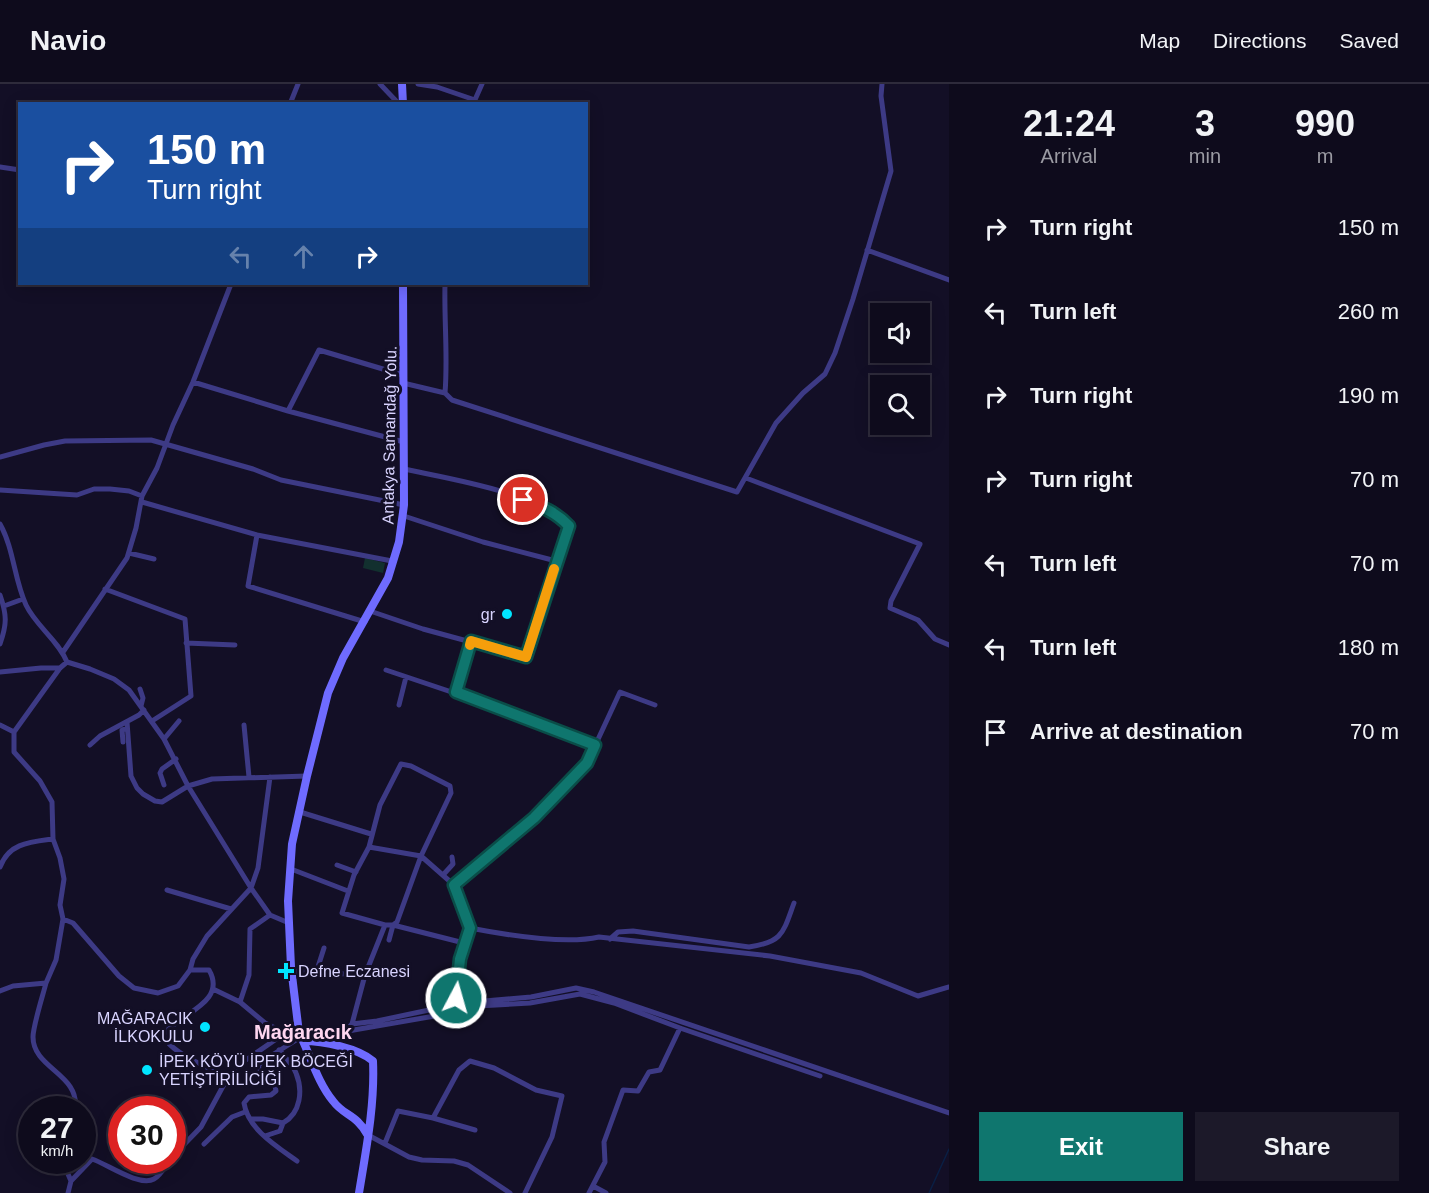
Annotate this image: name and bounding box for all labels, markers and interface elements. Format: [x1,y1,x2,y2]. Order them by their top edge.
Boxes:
text: Navio [30,25,106,56]
text: Map [1139,29,1180,52]
text: Directions [1213,29,1306,52]
text: Saved [1339,29,1399,52]
text: 21:24 [1023,103,1115,144]
text: 3 [1195,103,1215,144]
text: 990 [1295,103,1355,144]
icon: right [48,126,126,204]
text: 150 m [147,126,266,173]
text: Arrival [1041,145,1097,167]
text: min [1189,145,1221,167]
text: m [1317,145,1333,167]
text: Turn right [147,175,262,205]
icon: right [979,212,1012,245]
text: Turn right [1030,215,1132,240]
text: 150 m [1338,215,1399,240]
icon: left [224,240,257,273]
icon: ahead [287,240,320,273]
icon: right [350,240,383,273]
icon: left [979,296,1012,329]
text: Turn left [1030,299,1116,324]
text: 260 m [1338,299,1399,324]
map controls [870,303,930,435]
button: sound [870,303,930,363]
street label: Antakya Samandağ Yolu. [379,345,400,525]
button: search [870,375,930,435]
icon: right [979,380,1012,413]
text: Turn right [1030,383,1132,408]
text: 190 m [1338,383,1399,408]
icon: right [979,464,1012,497]
text: Turn right [1030,467,1132,492]
text: 70 m [1350,467,1399,492]
pin [497,474,548,525]
icon: arrive [506,483,539,516]
icon: left [979,548,1012,581]
text: Turn left [1030,551,1116,576]
text: 70 m [1350,551,1399,576]
place label: gr [481,606,496,623]
marker: gr [500,607,514,621]
icon: left [979,632,1012,665]
text: Turn left [1030,635,1116,660]
text: 180 m [1338,635,1399,660]
icon: arrive [979,716,1012,749]
text: Arrive at destination [1030,719,1243,744]
text: 70 m [1350,719,1399,744]
place label: Defne Eczanesi [298,963,410,980]
marker: Defne Eczanesi [279,964,293,978]
position arrow [424,966,488,1030]
place label: MAĞARACIK İLKOKULU [97,1009,193,1045]
marker: MAĞARACIK İLKOKULU [198,1020,212,1034]
district label: Mağaracık [254,1021,353,1043]
place label: İPEK KÖYÜ İPEK BÖCEĞİ YETİŞTİRİLİCİĞİ [159,1052,353,1088]
marker: İPEK KÖYÜ İPEK BÖCEĞİ YETİŞTİRİLİCİĞİ [140,1063,154,1077]
speed limit sign: 30 [108,1096,186,1174]
text: 27 [40,1111,74,1144]
button: Exit [979,1112,1183,1181]
button: Share [1195,1112,1399,1181]
text: km/h [41,1142,73,1159]

